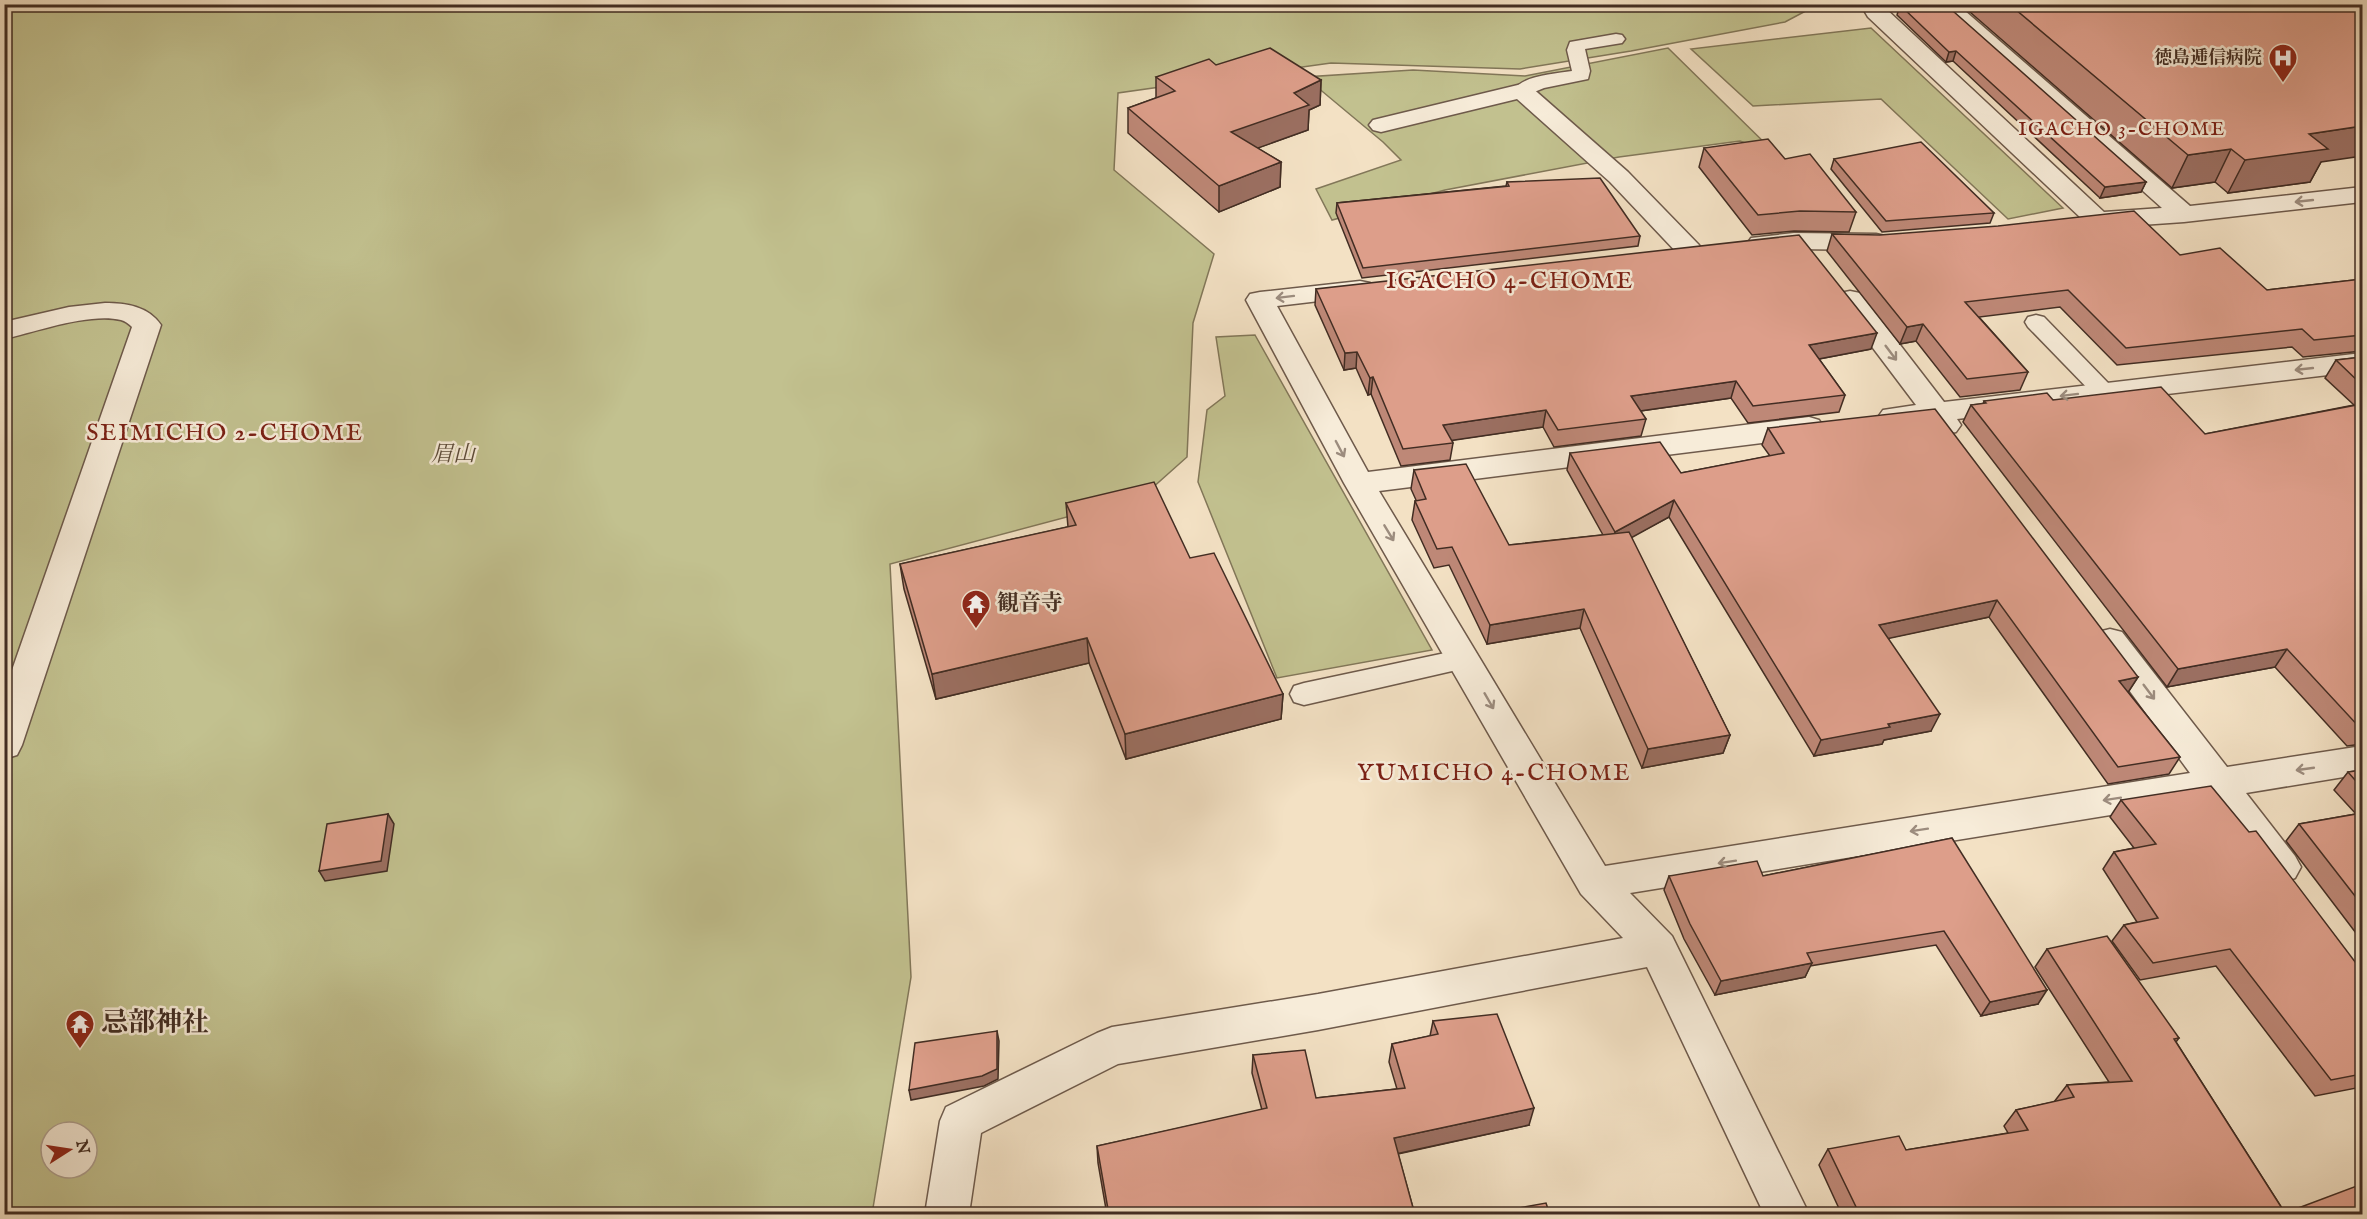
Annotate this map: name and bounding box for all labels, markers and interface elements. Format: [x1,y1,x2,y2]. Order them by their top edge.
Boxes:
hospital icon: 徳島逓信病院 [2267,42,2299,84]
place label: 徳島逓信病院 [2154,47,2262,70]
district label: IGACHO 3-CHOME [2018,117,2226,142]
one-way arrow [2295,196,2315,207]
district label: IGACHO 4-CHOME [1386,266,1634,297]
one-way arrow [1276,292,1296,303]
one-way arrow [1885,344,1898,360]
one-way arrow [2295,364,2315,375]
one-way arrow [2059,390,2079,401]
district label: SEIMICHO 2-CHOME [86,418,364,449]
one-way arrow [1335,440,1347,457]
park label: 眉山 [431,441,477,469]
one-way arrow [1383,524,1395,541]
temple icon: 観音寺 [960,588,992,630]
place label: 観音寺 [997,590,1063,618]
one-way arrow [2142,684,2155,700]
one-way arrow [1483,692,1495,709]
district label: YUMICHO 4-CHOME [1357,758,1631,789]
one-way arrow [2295,763,2315,774]
one-way arrow [2103,794,2122,805]
one-way arrow [1910,825,1930,836]
one-way arrow [1718,856,1737,867]
place label: 忌部神社 [101,1007,209,1041]
temple icon: 忌部神社 [64,1008,96,1050]
north arrow [39,1120,99,1180]
text: N [70,1137,93,1156]

